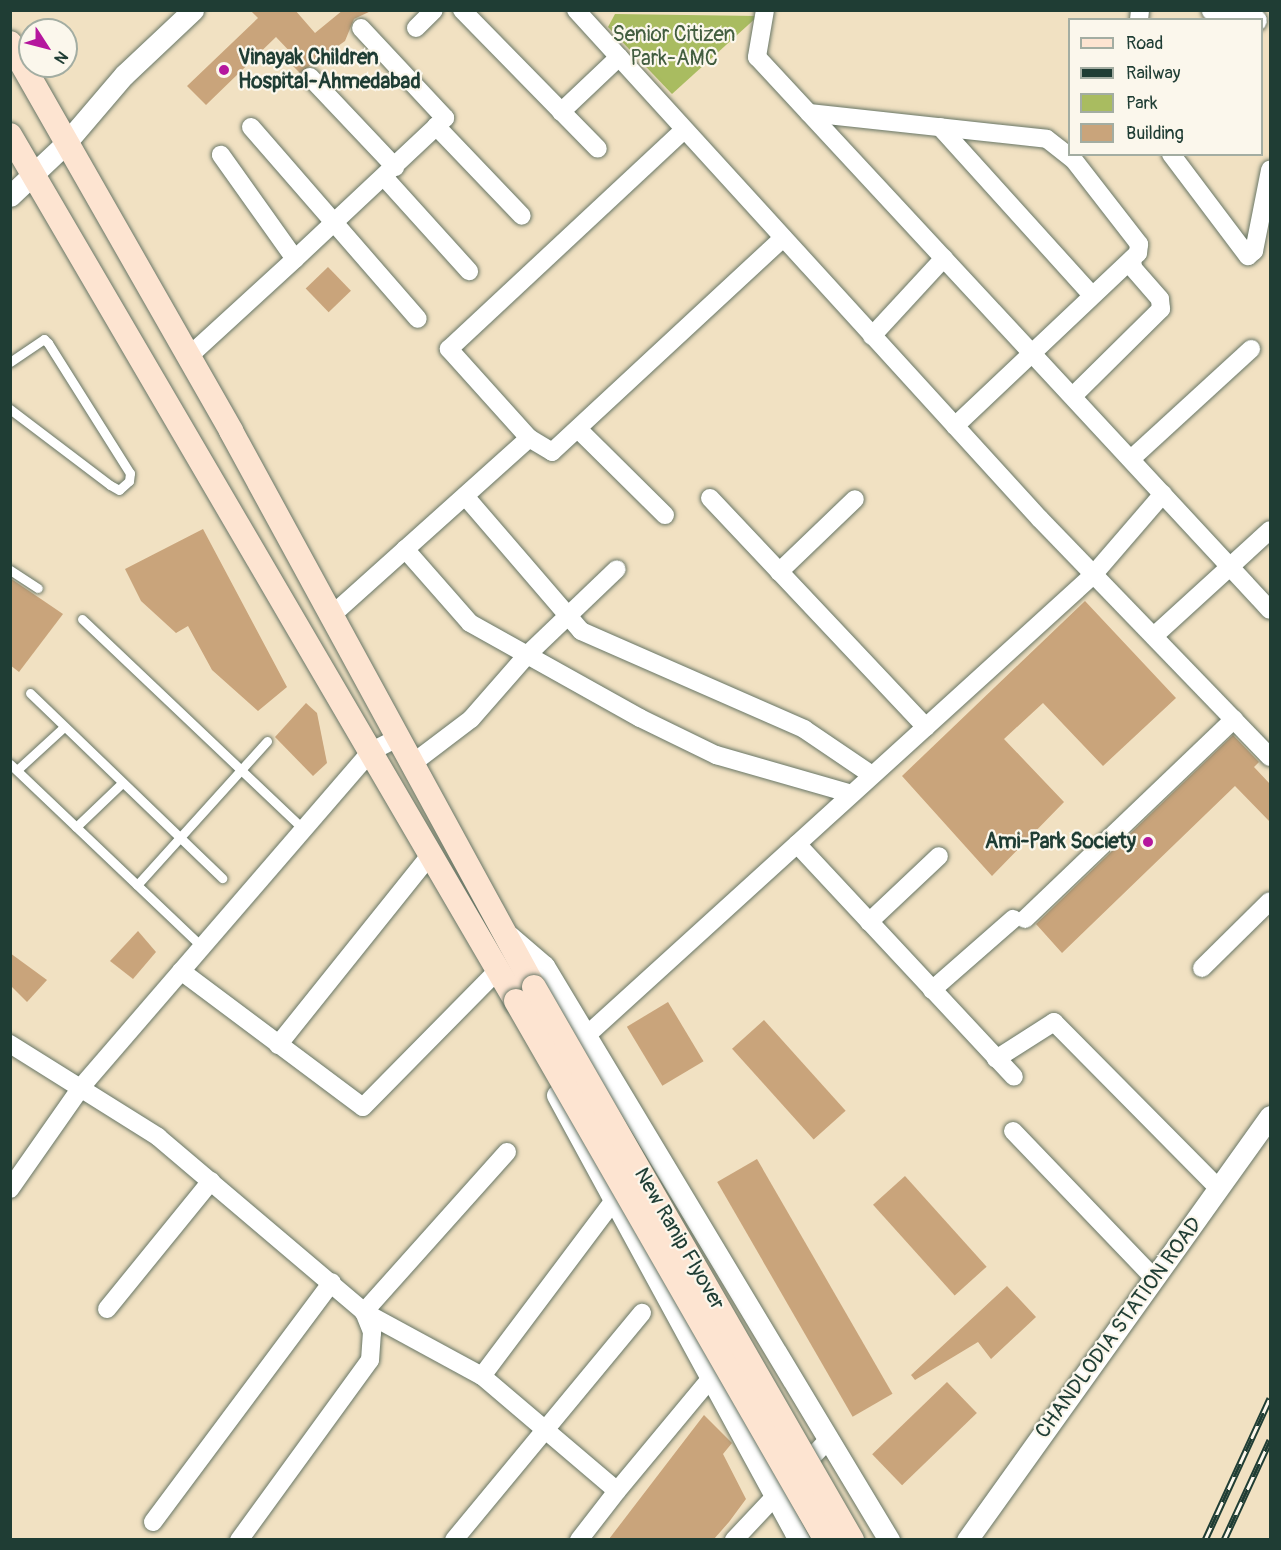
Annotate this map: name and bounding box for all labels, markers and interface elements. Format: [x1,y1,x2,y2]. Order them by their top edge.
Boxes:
north arrow [18,18,78,78]
legend [1068,18,1263,156]
park label: Senior Citizen Park-AMC [613,22,735,72]
text: Road [1126,32,1163,55]
place label: Vinayak Children Hospital-Ahmedabad [238,45,421,95]
text: N [50,47,72,68]
marker: Vinayak Children Hospital-Ahmedabad [215,61,233,79]
text: Railway [1126,62,1181,85]
text: Park [1126,92,1158,115]
text: Building [1126,122,1184,145]
place label: Ami-Park Society [985,829,1136,855]
marker: Ami-Park Society [1141,835,1155,849]
street label: New Ranip Flyover [628,1163,730,1315]
street label: CHANDLODIA STATION ROAD [1030,1213,1208,1443]

